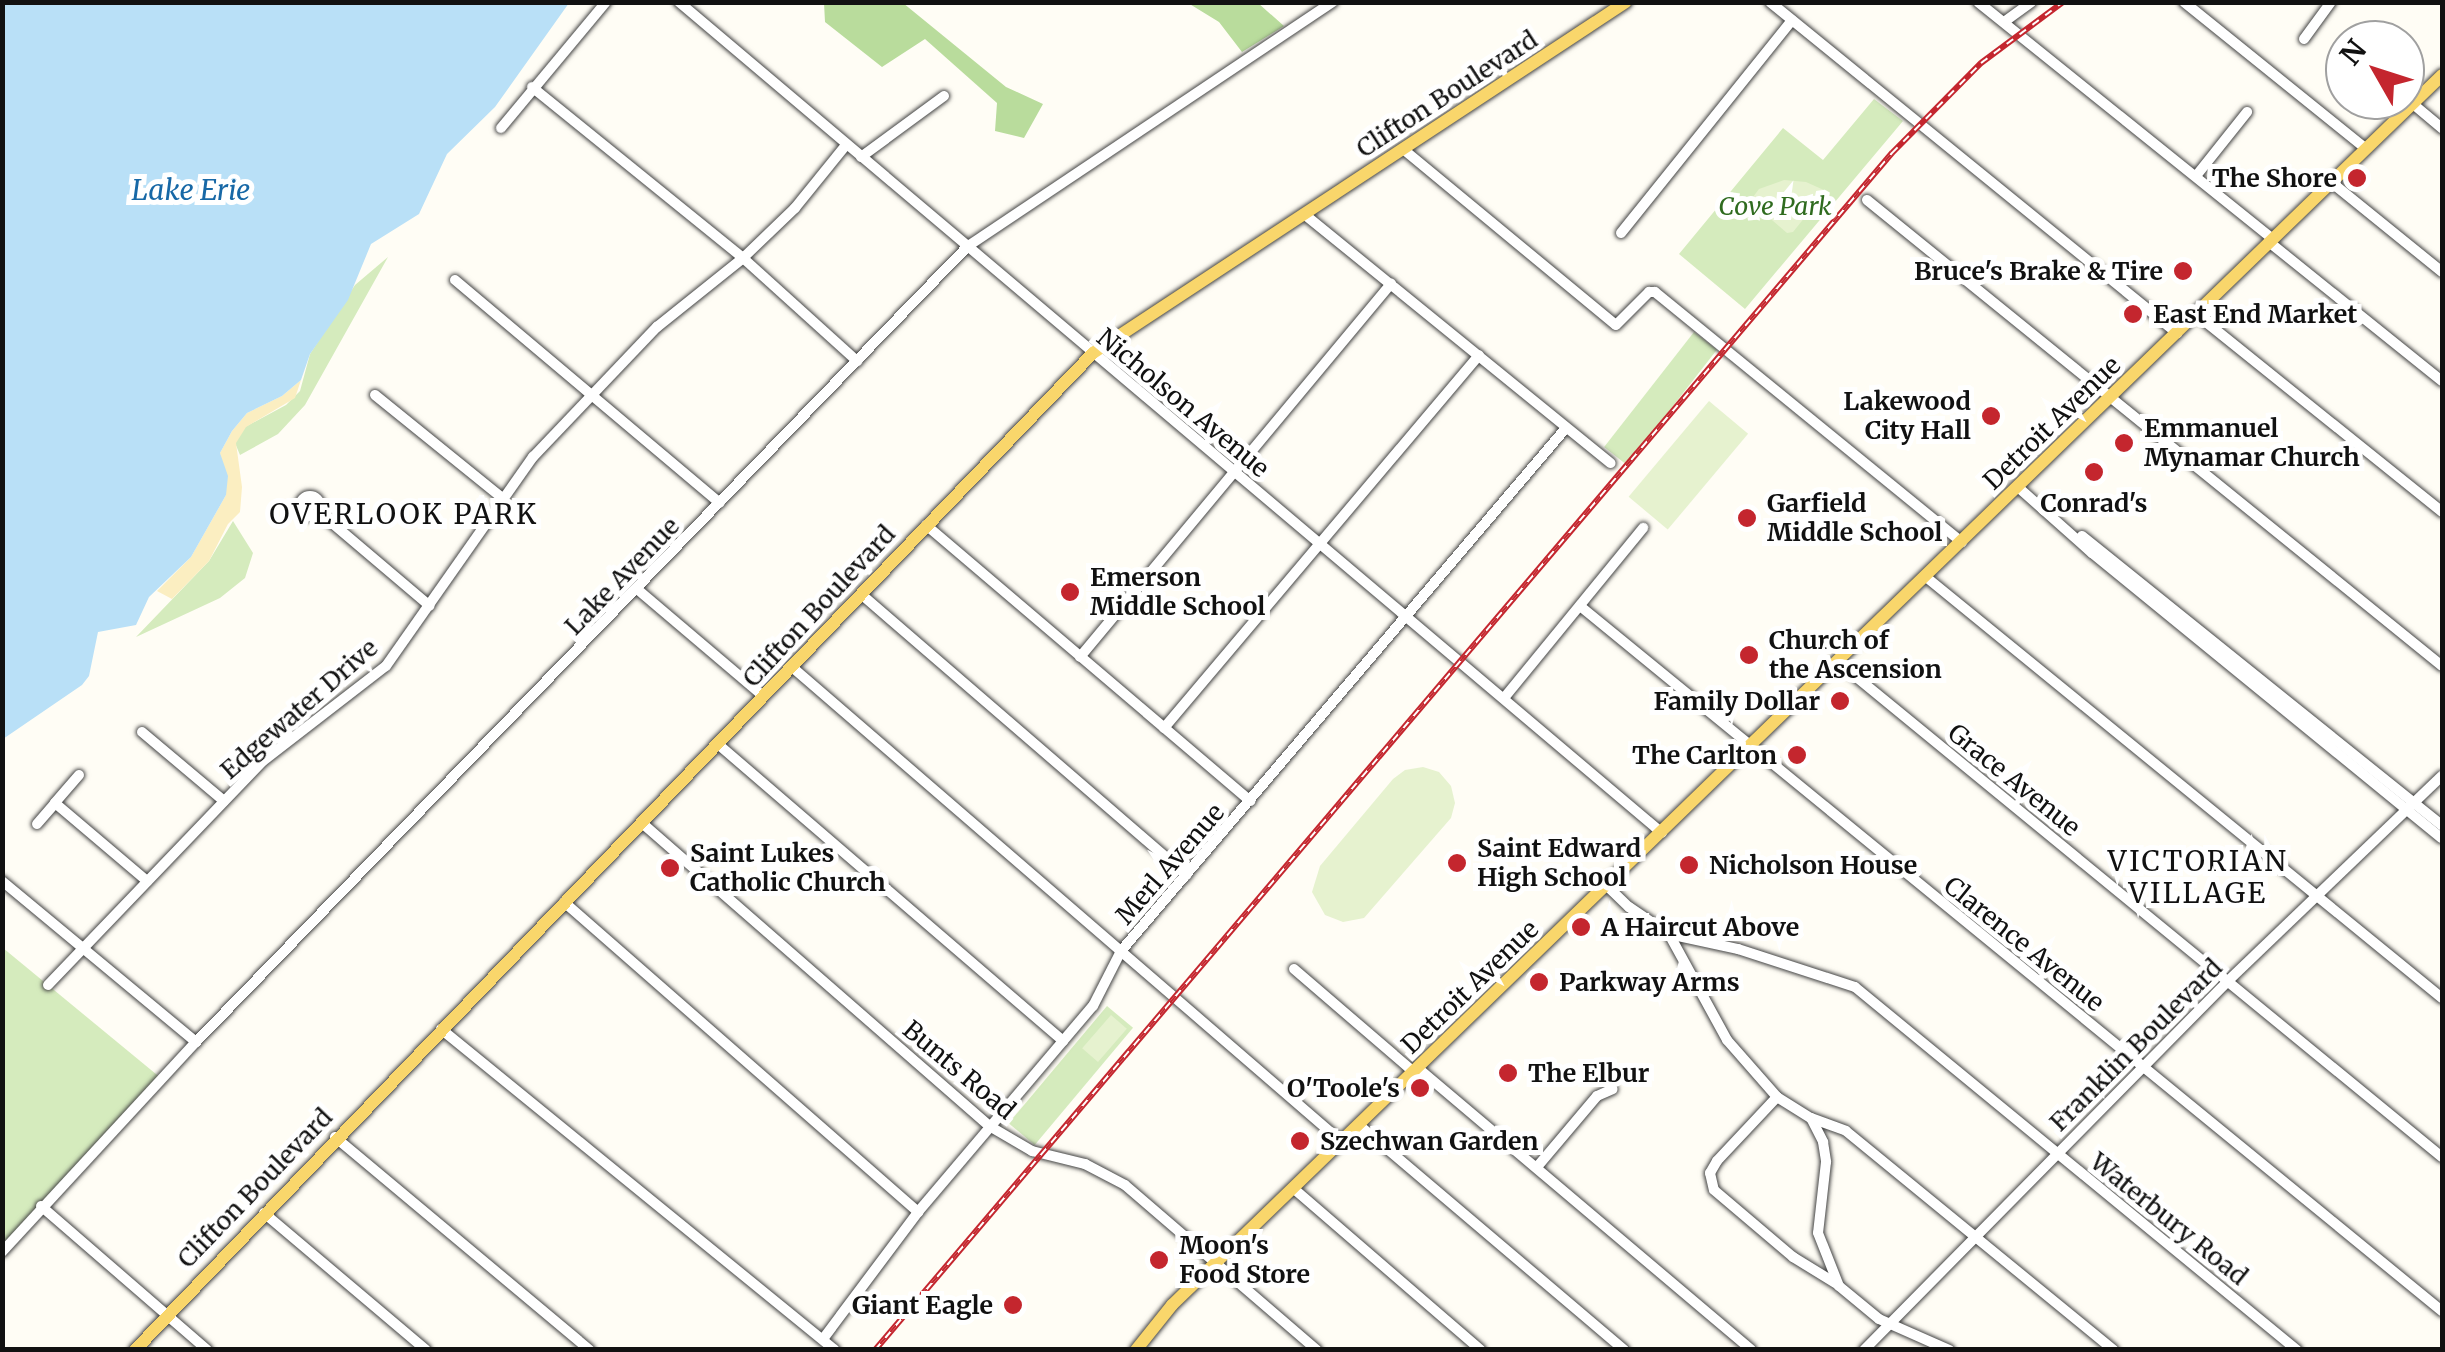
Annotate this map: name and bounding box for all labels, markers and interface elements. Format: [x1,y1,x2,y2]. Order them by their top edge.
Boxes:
north arrow [2325,20,2425,120]
street label: Clifton Boulevard [1351,24,1543,164]
text: N [2332,32,2374,72]
place label: The Shore [2212,163,2337,193]
marker: The Shore [2346,167,2368,189]
water label: Lake Erie [132,173,250,207]
park label: Cove Park [1718,191,1832,221]
place label: Bruce's Brake & Tire [1914,256,2163,286]
marker: Bruce's Brake & Tire [2172,260,2194,282]
place label: East End Market [2153,299,2357,329]
marker: East End Market [2122,303,2144,325]
street label: Nicholson Avenue [1091,322,1275,484]
street label: Detroit Avenue [1977,350,2127,496]
place label: Lakewood City Hall [1843,387,1971,446]
marker: Lakewood City Hall [1980,405,2002,427]
place label: Emmanuel Mynamar Church [2144,414,2360,473]
marker: Emmanuel Mynamar Church [2113,432,2135,454]
marker: Conrad's [2083,461,2105,483]
place label: Conrad's [2041,488,2147,518]
place label: Garfield Middle School [1767,489,1942,548]
district label: OVERLOOK PARK [269,497,539,531]
marker: Garfield Middle School [1736,507,1758,529]
street label: Lake Avenue [559,511,685,641]
street label: Clifton Boulevard [737,519,901,693]
place label: Emerson Middle School [1090,563,1265,622]
marker: Emerson Middle School [1059,581,1081,603]
place label: Church of the Ascension [1769,626,1942,685]
street label: Edgewater Drive [214,633,384,785]
marker: Church of the Ascension [1738,644,1760,666]
place label: Family Dollar [1653,686,1820,716]
marker: Family Dollar [1829,690,1851,712]
street label: Grace Avenue [1942,718,2086,842]
place label: The Carlton [1632,740,1777,770]
marker: The Carlton [1786,744,1808,766]
street label: Merl Avenue [1110,798,1230,930]
place label: Saint Edward High School [1477,834,1641,893]
place label: Saint Lukes Catholic Church [690,839,886,898]
district label: VICTORIAN VILLAGE [2108,844,2288,910]
place label: Nicholson House [1709,850,1917,880]
marker: Saint Edward High School [1446,852,1468,874]
marker: Nicholson House [1678,854,1700,876]
marker: Saint Lukes Catholic Church [659,857,681,879]
street label: Clarence Avenue [1938,870,2110,1018]
place label: A Haircut Above [1601,912,1799,942]
street label: Detroit Avenue [1395,914,1545,1060]
marker: A Haircut Above [1570,916,1592,938]
street label: Franklin Boulevard [2044,953,2228,1137]
place label: Parkway Arms [1559,967,1740,997]
marker: Parkway Arms [1528,971,1550,993]
street label: Bunts Road [897,1014,1021,1126]
place label: The Elbur [1528,1058,1649,1088]
marker: The Elbur [1497,1062,1519,1084]
place label: O'Toole's [1287,1073,1400,1103]
marker: O'Toole's [1409,1077,1431,1099]
street label: Clifton Boulevard [171,1102,339,1274]
place label: Szechwan Garden [1320,1126,1538,1156]
marker: Szechwan Garden [1289,1130,1311,1152]
street label: Waterbury Road [2084,1146,2254,1292]
place label: Moon's Food Store [1179,1231,1310,1290]
marker: Moon's Food Store [1148,1249,1170,1271]
place label: Giant Eagle [852,1290,993,1320]
marker: Giant Eagle [1002,1294,1024,1316]

